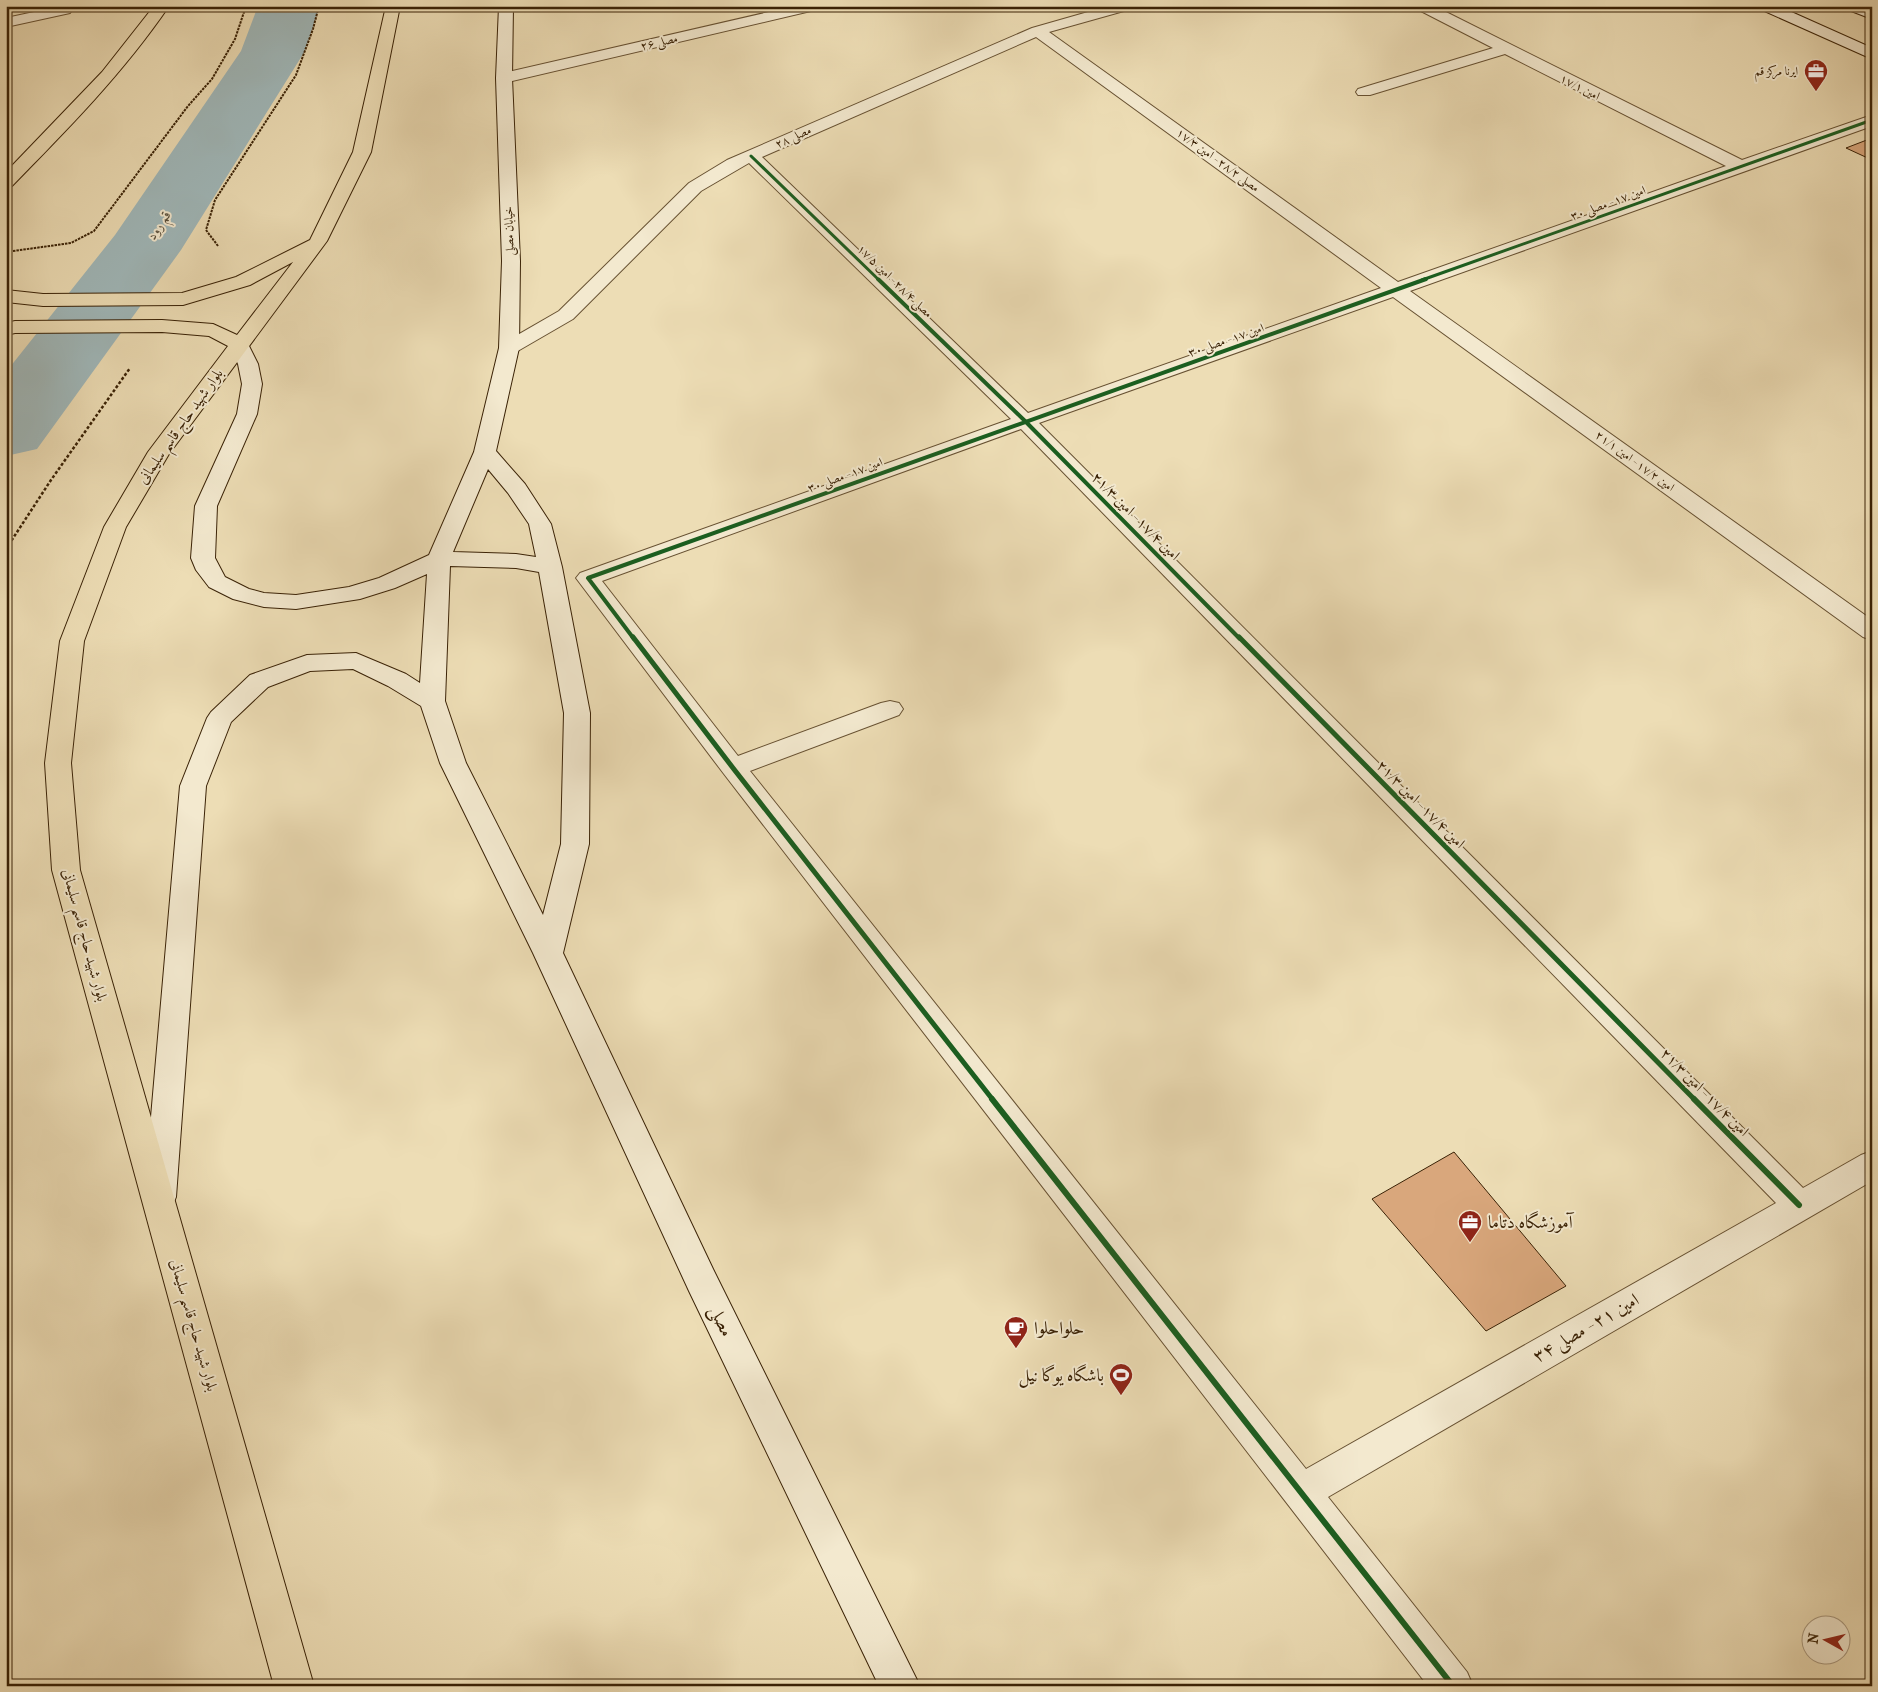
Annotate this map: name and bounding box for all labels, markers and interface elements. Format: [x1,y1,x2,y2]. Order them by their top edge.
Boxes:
street label: مصلی ۲۶ [639,31,679,55]
office icon: ایرنا مرکز قم [1803,58,1829,92]
place label: ایرنا مرکز قم [1754,64,1798,82]
street label: امین ۱۷/۱ [1558,71,1603,103]
street label: مصلی ۲۸ [773,123,814,153]
street label: مصلی ۲۸/۲ - امین ۱۷/۳ [1173,125,1262,196]
street label: امین ۱۷ - مصلی ۳۰ [1568,183,1649,225]
street label: خیابان مصلی [501,206,519,256]
water label: قم رود [143,207,179,246]
street label: مصلی ۲۸/۴ - امین ۱۷/۵ [853,242,935,322]
street label: امین ۱۷ - مصلی ۳۰ [1186,320,1267,361]
street label: بلوار شهید حاج قاسم سلیمانی [133,365,232,491]
street label: امین ۱۷/۲ - امین ۲۱/۱ [1593,428,1678,495]
street label: امین ۱۷ - مصلی ۳۰ [805,455,886,497]
street label: امین ۱۷/۴ - امین ۲۱/۳ [1088,468,1184,564]
street label: امین ۱۷/۴ - امین ۲۱/۳ [1373,756,1469,852]
street label: بلوار شهید حاج قاسم سلیمانی [53,867,111,1005]
street label: امین ۱۷/۴ - امین ۲۱/۳ [1657,1044,1753,1140]
office icon: آموزشگاه دتاما [1457,1209,1483,1243]
place label: آموزشگاه دتاما [1488,1210,1575,1233]
street label: بلوار شهید حاج قاسم سلیمانی [161,1257,222,1395]
street label: امین ۲۱ - مصلی ۳۴ [1529,1289,1644,1369]
street label: مصلی [703,1302,737,1341]
cafe icon: حلواحلوا [1003,1315,1029,1349]
place label: حلواحلوا [1034,1318,1084,1339]
sports icon: باشگاه یوگا نیل [1108,1362,1134,1396]
place label: باشگاه یوگا نیل [1019,1363,1104,1388]
north arrow [1800,1614,1850,1664]
text: N [1804,1631,1823,1645]

